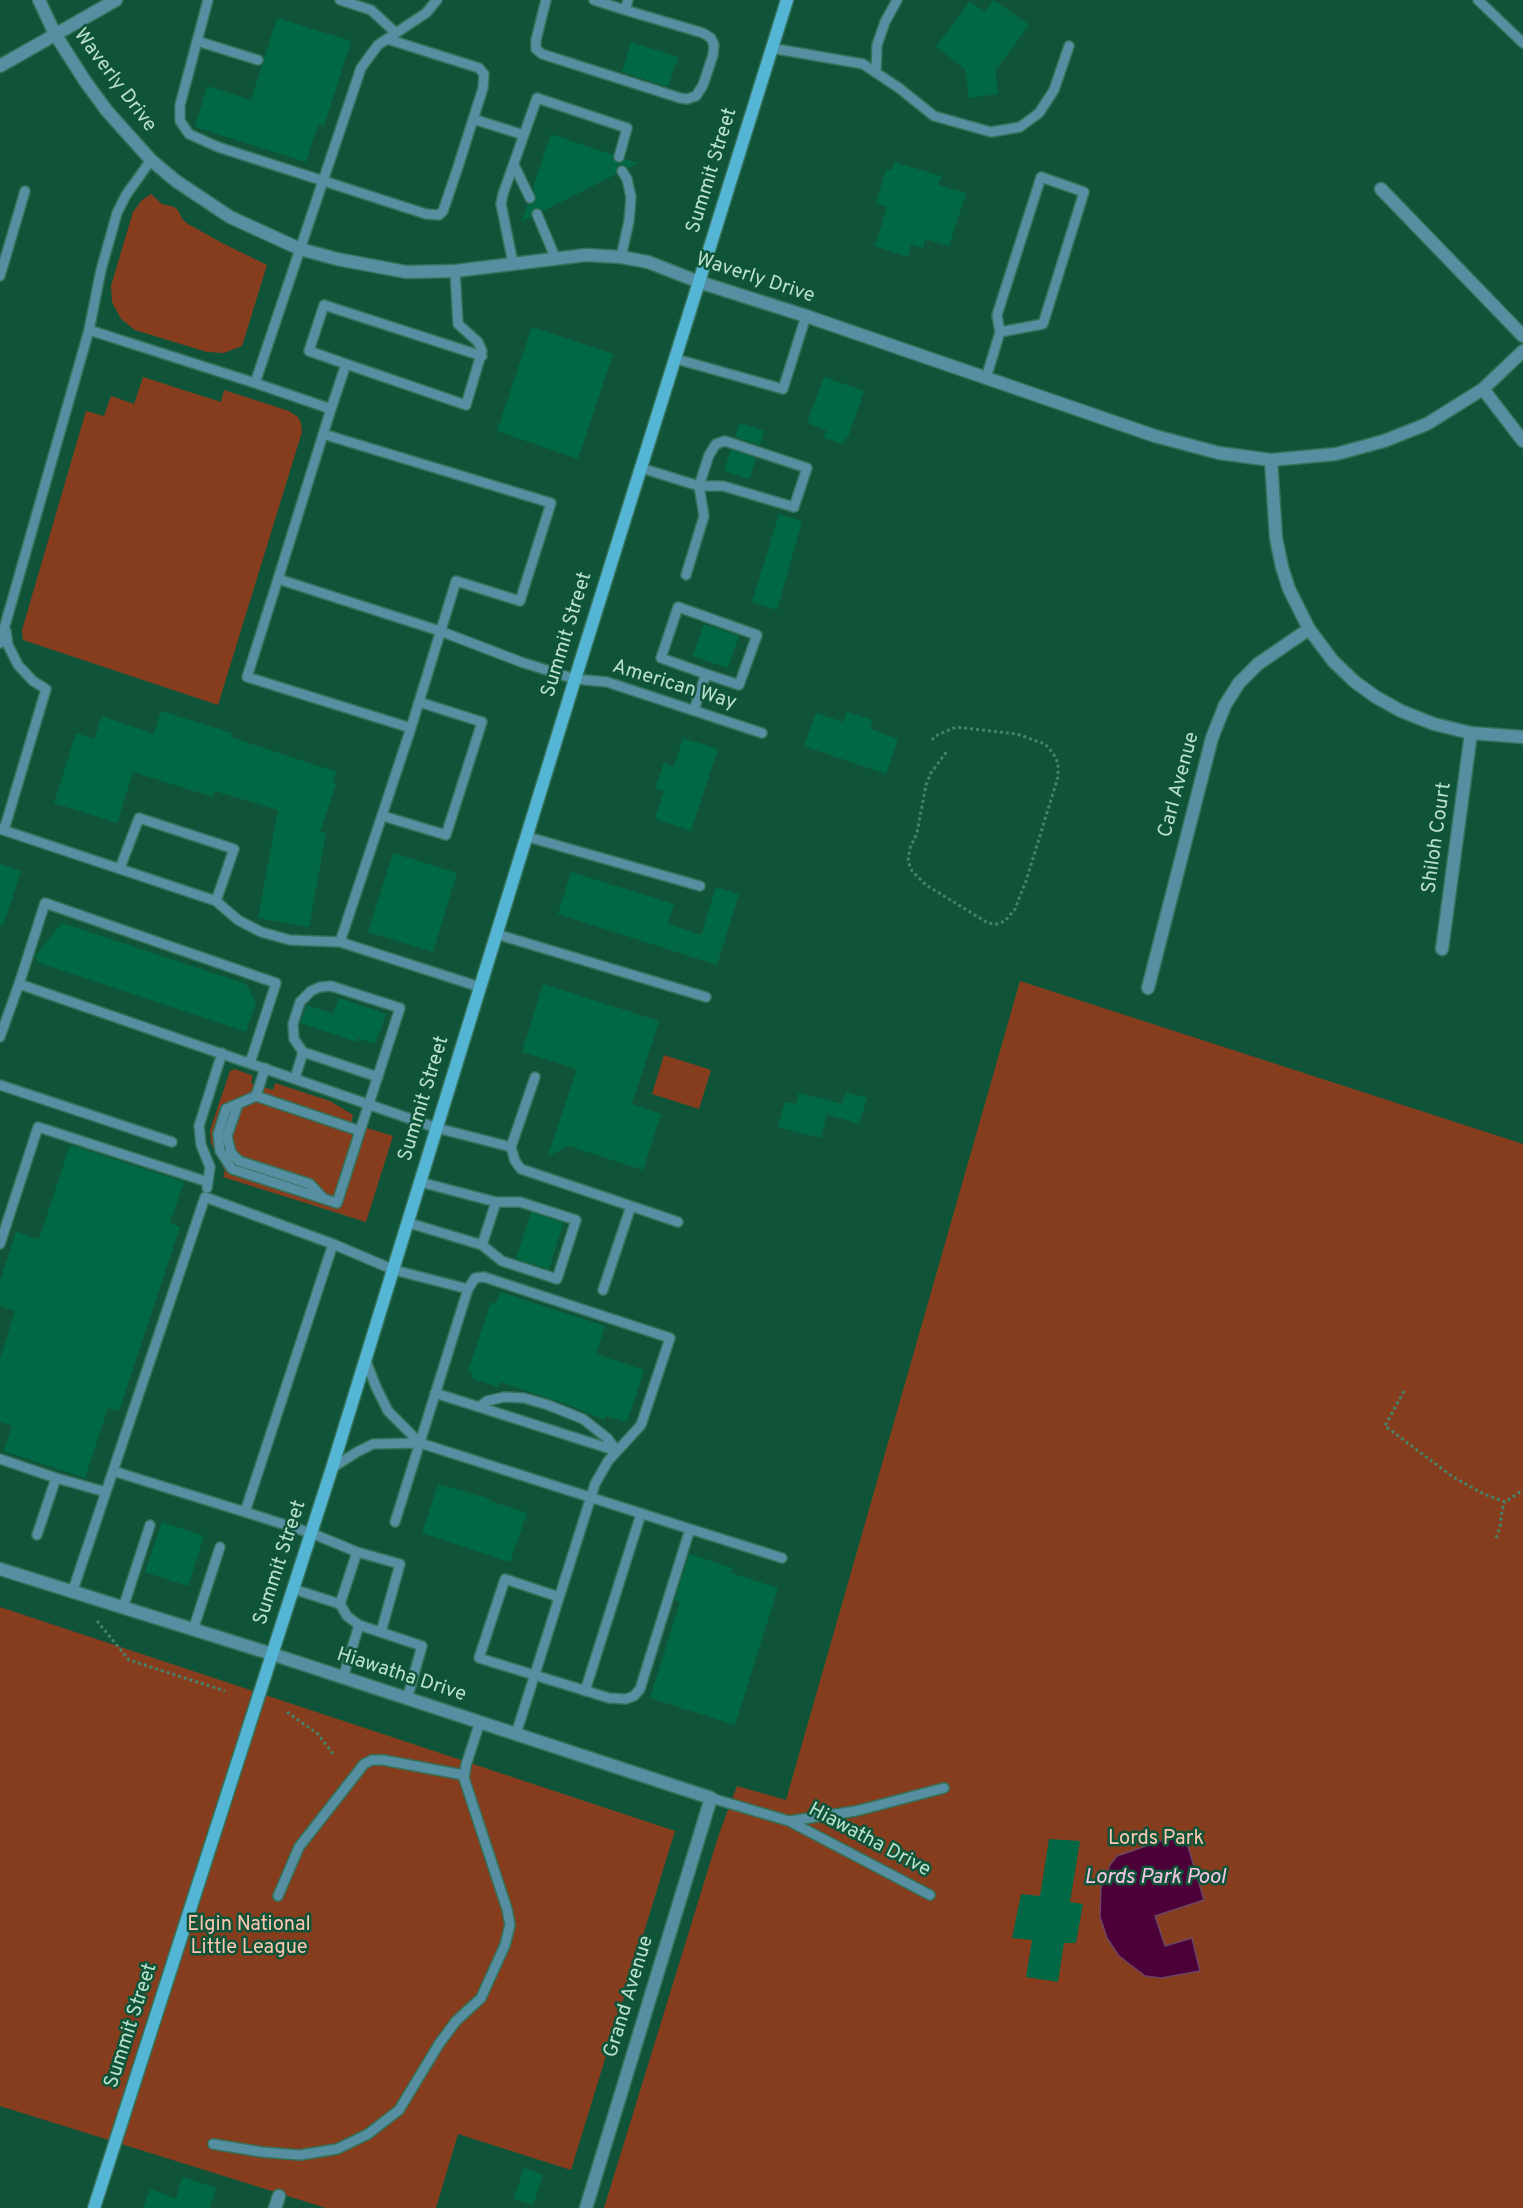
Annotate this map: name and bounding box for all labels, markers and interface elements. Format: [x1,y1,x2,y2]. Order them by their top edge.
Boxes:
street label: Waverly Drive [67,24,161,138]
street label: Summit Street [683,105,743,237]
street label: Waverly Drive [693,249,817,309]
street label: Summit Street [538,569,598,701]
street label: American Way [609,656,739,716]
street label: Carl Avenue [1154,730,1206,840]
street label: Shiloh Court [1418,781,1458,895]
street label: Summit Street [395,1033,455,1165]
street label: Summit Street [250,1498,312,1628]
street label: Hiawatha Drive [333,1644,469,1708]
street label: Hiawatha Drive [804,1799,934,1883]
park label: Lords Park [1108,1828,1204,1852]
water label: Lords Park Pool [1084,1866,1226,1892]
park label: Elgin National Little League [187,1914,311,1961]
street label: Grand Avenue [600,1933,660,2061]
street label: Summit Street [101,1961,163,2091]

